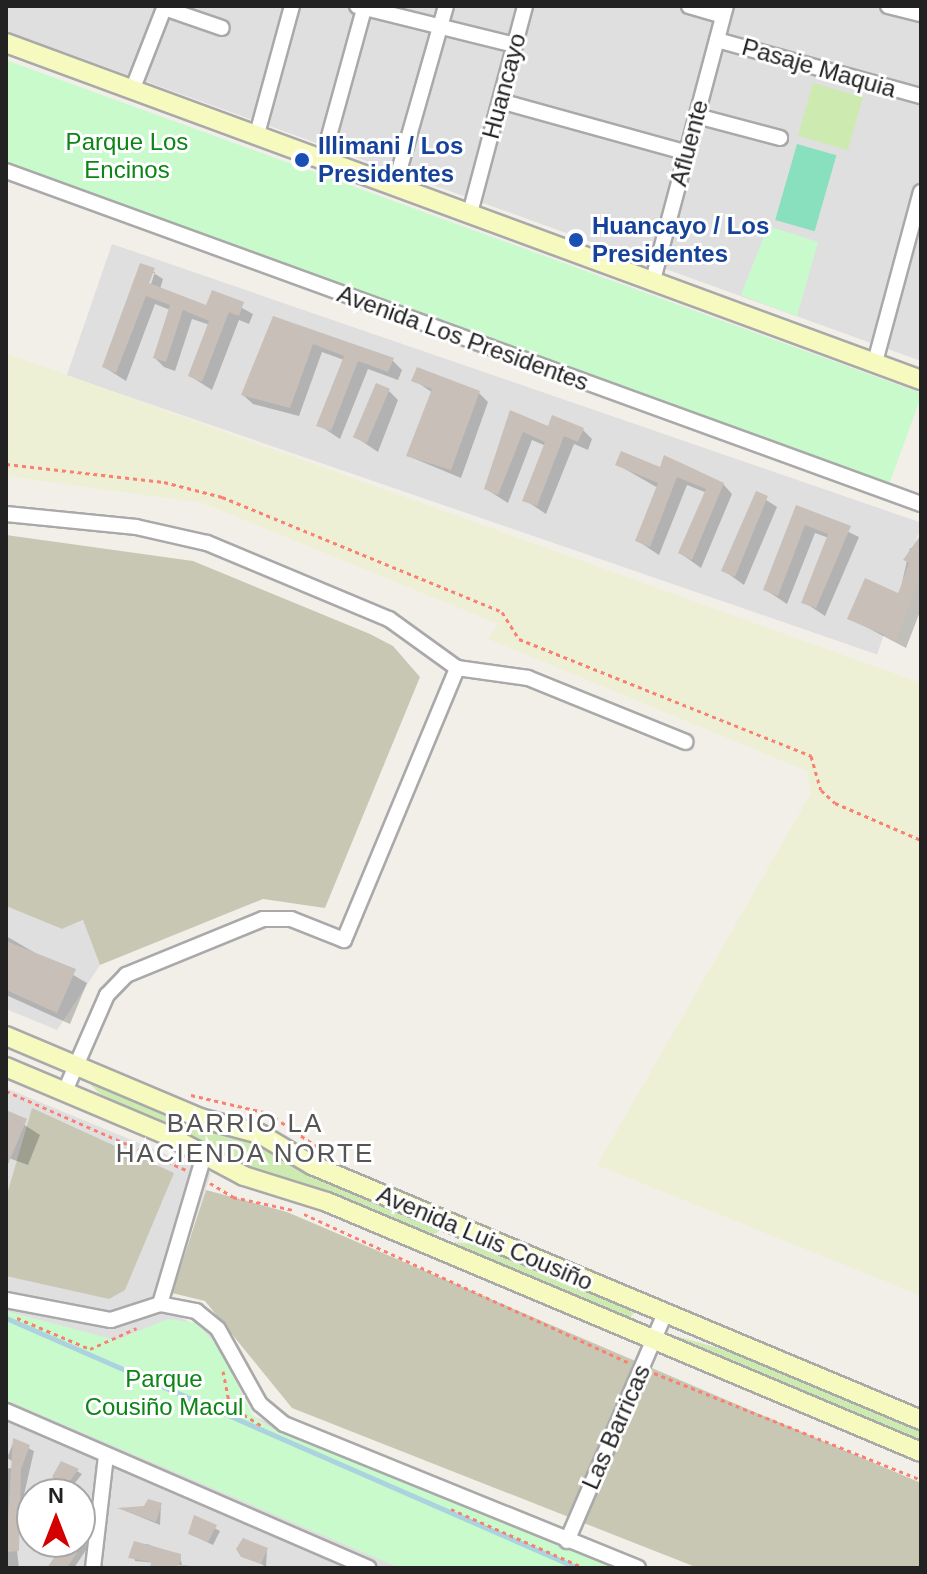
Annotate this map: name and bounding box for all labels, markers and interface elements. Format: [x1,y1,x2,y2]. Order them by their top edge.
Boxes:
street label: Huancayo [476,30,532,142]
street label: Pasaje Maquia [739,32,899,104]
street label: Afluente [664,97,714,189]
park label: Parque Los Encinos [66,128,188,184]
place label: Illimani / Los Presidentes [318,132,463,188]
marker: Illimani / Los Presidentes [293,151,311,169]
place label: Huancayo / Los Presidentes [592,212,769,268]
marker: Huancayo / Los Presidentes [567,231,585,249]
street label: Avenida Los Presidentes [334,279,592,397]
district label: BARRIO LA HACIENDA NORTE [115,1108,375,1170]
street label: Avenida Luis Cousiño [373,1179,597,1297]
street label: Las Barricas [576,1360,656,1494]
park label: Parque Cousiño Macul [85,1365,243,1421]
north arrow [16,1478,96,1558]
text: N [48,1483,64,1508]

